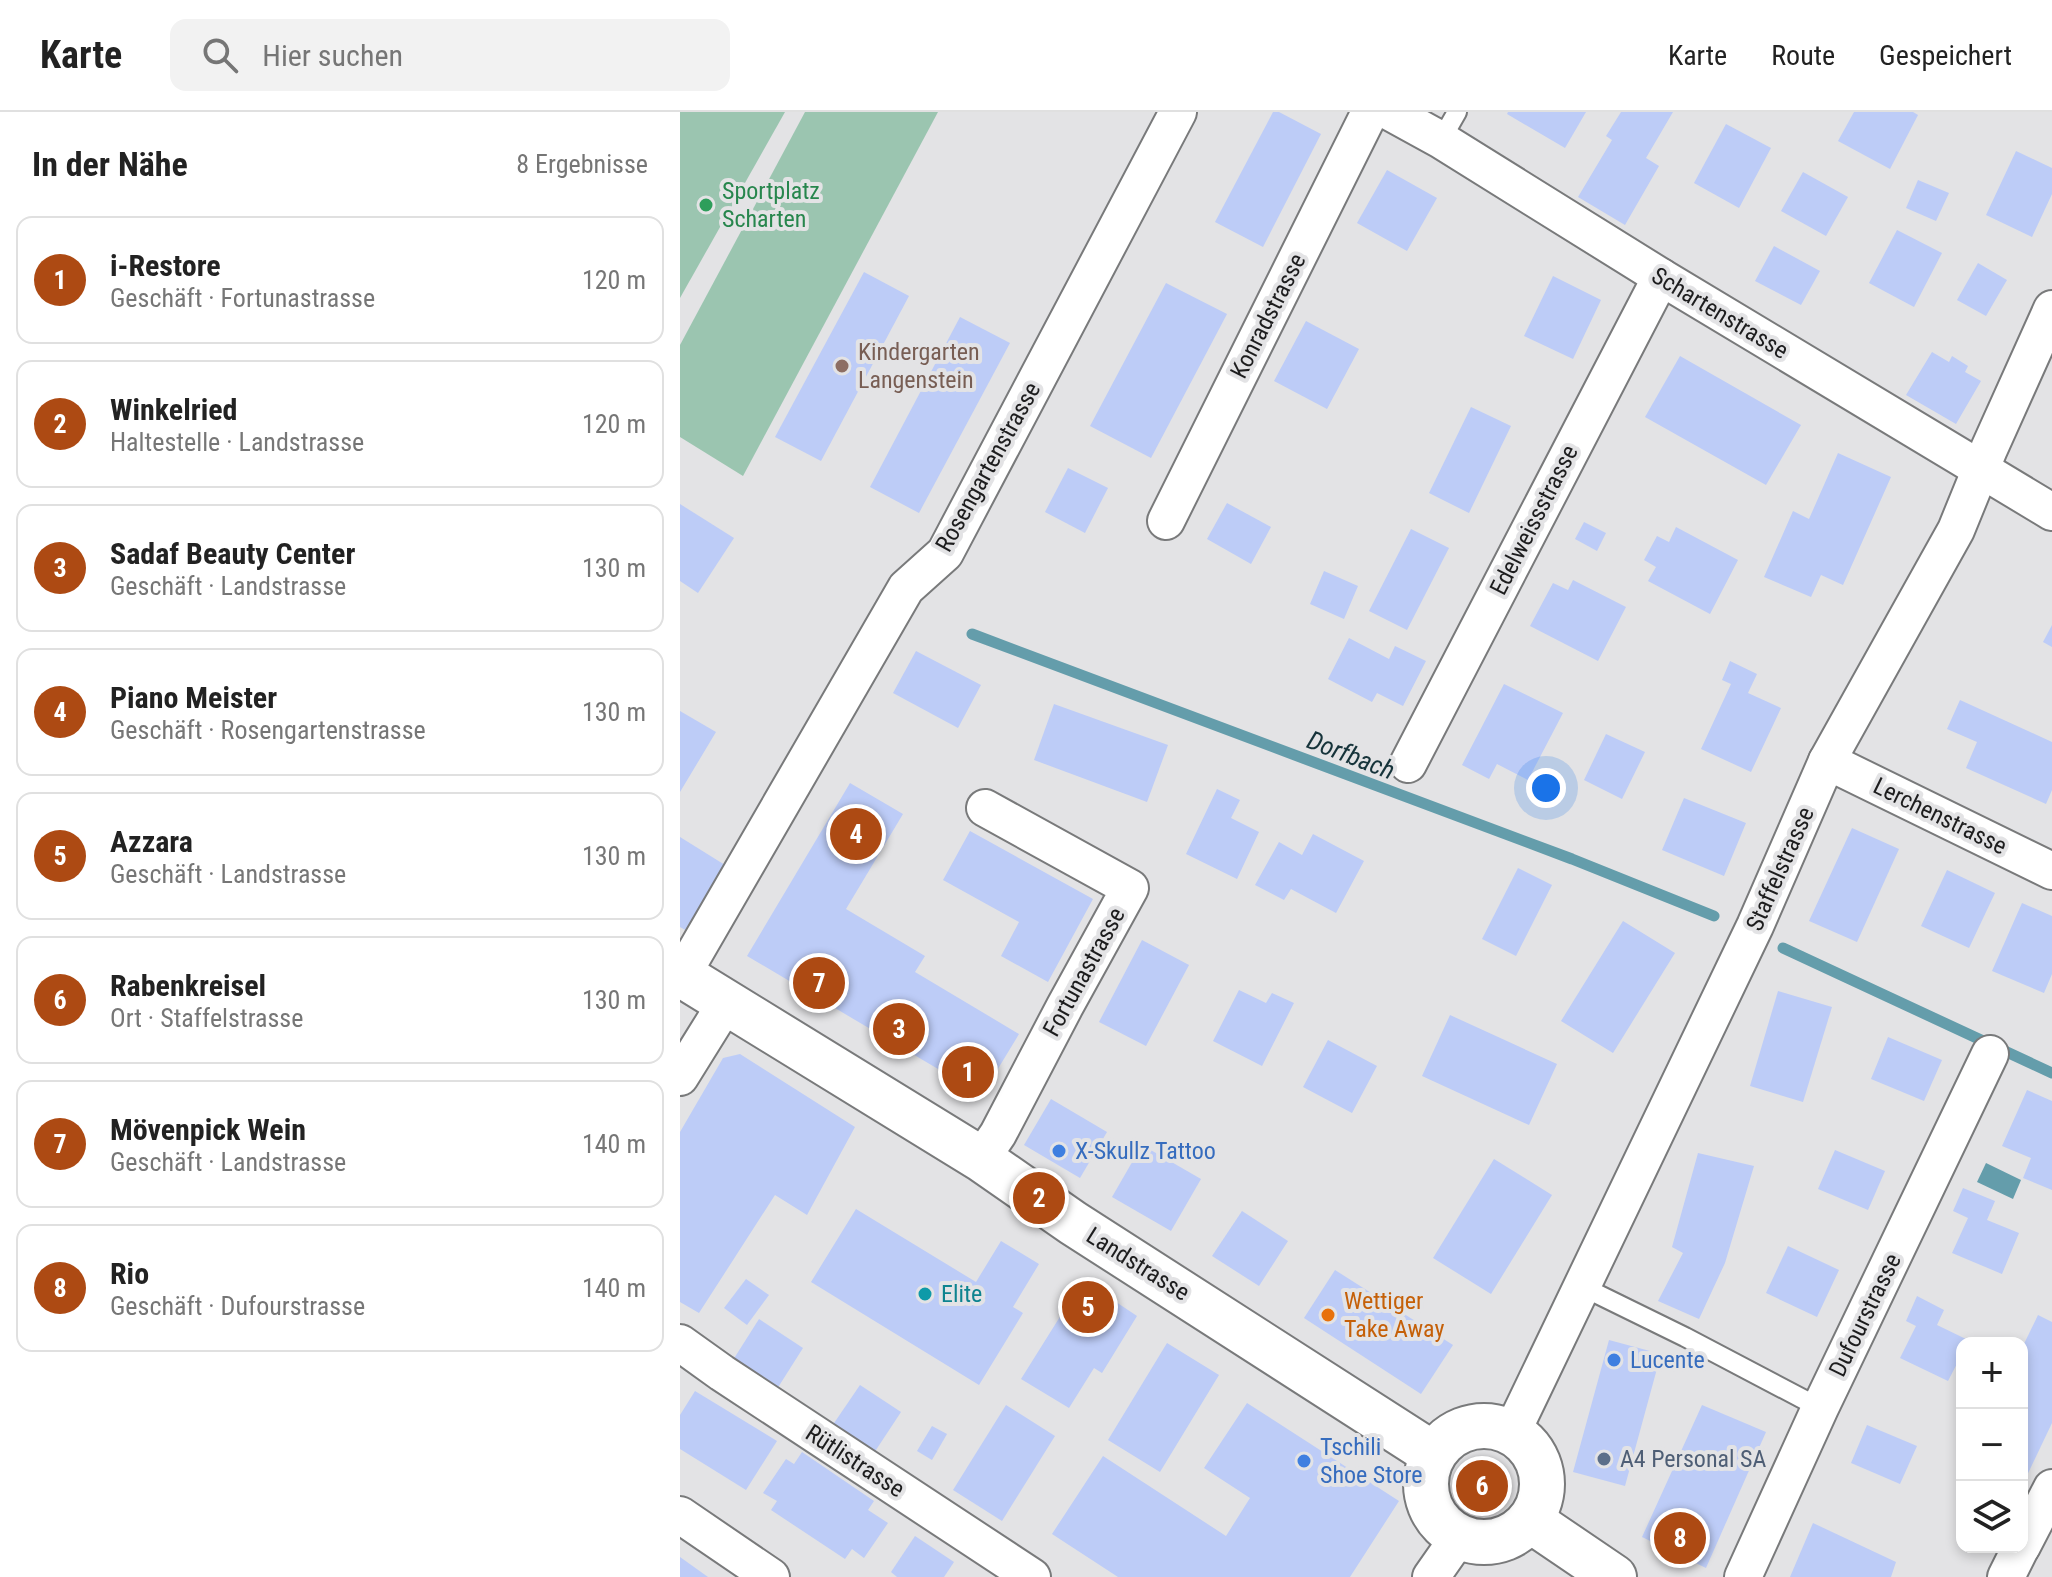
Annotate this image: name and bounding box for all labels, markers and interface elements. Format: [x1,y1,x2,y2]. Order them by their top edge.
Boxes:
search box [170,19,730,91]
text: Karte [40,33,122,77]
icon: search [198,33,242,77]
text: Hier suchen [262,38,403,73]
text: Karte [1668,39,1727,72]
text: Route [1771,39,1835,72]
text: Gespeichert [1879,39,2012,72]
text: In der Nähe [32,144,188,184]
text: 8 Ergebnisse [516,149,648,179]
place label: Sportplatz Scharten [722,177,820,233]
marker: Sportplatz Scharten [697,196,715,214]
text: i-Restore [110,248,221,283]
street label: Konradstrasse [1225,249,1311,383]
street label: Schartenstrasse [1647,261,1793,365]
text: 1 [53,265,67,295]
text: 120 m [582,265,646,295]
text: Geschäft · Fortunastrasse [110,283,375,313]
place label: Kindergarten Langenstein [858,338,980,394]
marker: Kindergarten Langenstein [833,357,851,375]
street label: Rosengartenstrasse [930,377,1046,557]
text: Winkelried [110,392,238,427]
text: 2 [53,409,67,439]
text: 120 m [582,409,646,439]
text: Haltestelle · Landstrasse [110,427,364,457]
street label: Edelweissstrasse [1484,441,1584,599]
text: Sadaf Beauty Center [110,536,355,571]
text: 3 [53,553,67,583]
text: 130 m [582,553,646,583]
text: Geschäft · Landstrasse [110,571,346,601]
text: Piano Meister [110,680,277,715]
text: 4 [53,697,67,727]
text: 130 m [582,697,646,727]
text: Geschäft · Rosengartenstrasse [110,715,426,745]
water label: Dorfbach [1303,725,1399,785]
your location [1526,768,1566,808]
street label: Lerchenstrasse [1869,772,2011,860]
street label: Staffelstrasse [1740,803,1820,935]
pin: 4 [830,804,882,864]
text: Azzara [110,824,193,859]
text: 5 [53,841,67,871]
text: 130 m [582,841,646,871]
text: Geschäft · Landstrasse [110,859,346,889]
street label: Fortunastrasse [1037,903,1131,1041]
pin: 7 [793,953,845,1013]
text: Rabenkreisel [110,968,266,1003]
text: 6 [53,985,67,1015]
text: 130 m [582,985,646,1015]
pin: 3 [873,999,925,1059]
text: Ort · Staffelstrasse [110,1003,303,1033]
pin: 1 [942,1042,994,1102]
text: Mövenpick Wein [110,1112,306,1147]
text: 7 [53,1129,67,1159]
text: 140 m [582,1129,646,1159]
place label: X-Skullz Tattoo [1075,1137,1216,1165]
marker: X-Skullz Tattoo [1050,1142,1068,1160]
text: Geschäft · Landstrasse [110,1147,346,1177]
pin: 2 [1013,1168,1065,1228]
street label: Landstrasse [1081,1221,1195,1307]
street label: Dufourstrasse [1823,1249,1907,1381]
text: Rio [110,1256,149,1291]
text: 8 [53,1273,67,1303]
text: 140 m [582,1273,646,1303]
pin: 5 [1062,1277,1114,1337]
place label: Elite [941,1280,982,1308]
marker: Elite [916,1285,934,1303]
place label: Wettiger Take Away [1344,1287,1444,1343]
text: Geschäft · Dufourstrasse [110,1291,365,1321]
marker: Wettiger Take Away [1319,1306,1337,1324]
map controls [1956,1337,2028,1553]
button: + [1956,1337,2028,1409]
place label: Lucente [1630,1346,1705,1374]
marker: Lucente [1605,1351,1623,1369]
button: − [1956,1409,2028,1481]
street label: Rütlistrasse [800,1419,910,1503]
place label: Tschili Shoe Store [1320,1433,1423,1489]
place label: A4 Personal SA [1620,1445,1766,1473]
marker: A4 Personal SA [1595,1450,1613,1468]
marker: Tschili Shoe Store [1295,1452,1313,1470]
pin: 6 [1456,1456,1508,1516]
button: layers [1956,1481,2028,1553]
pin: 8 [1654,1508,1706,1568]

